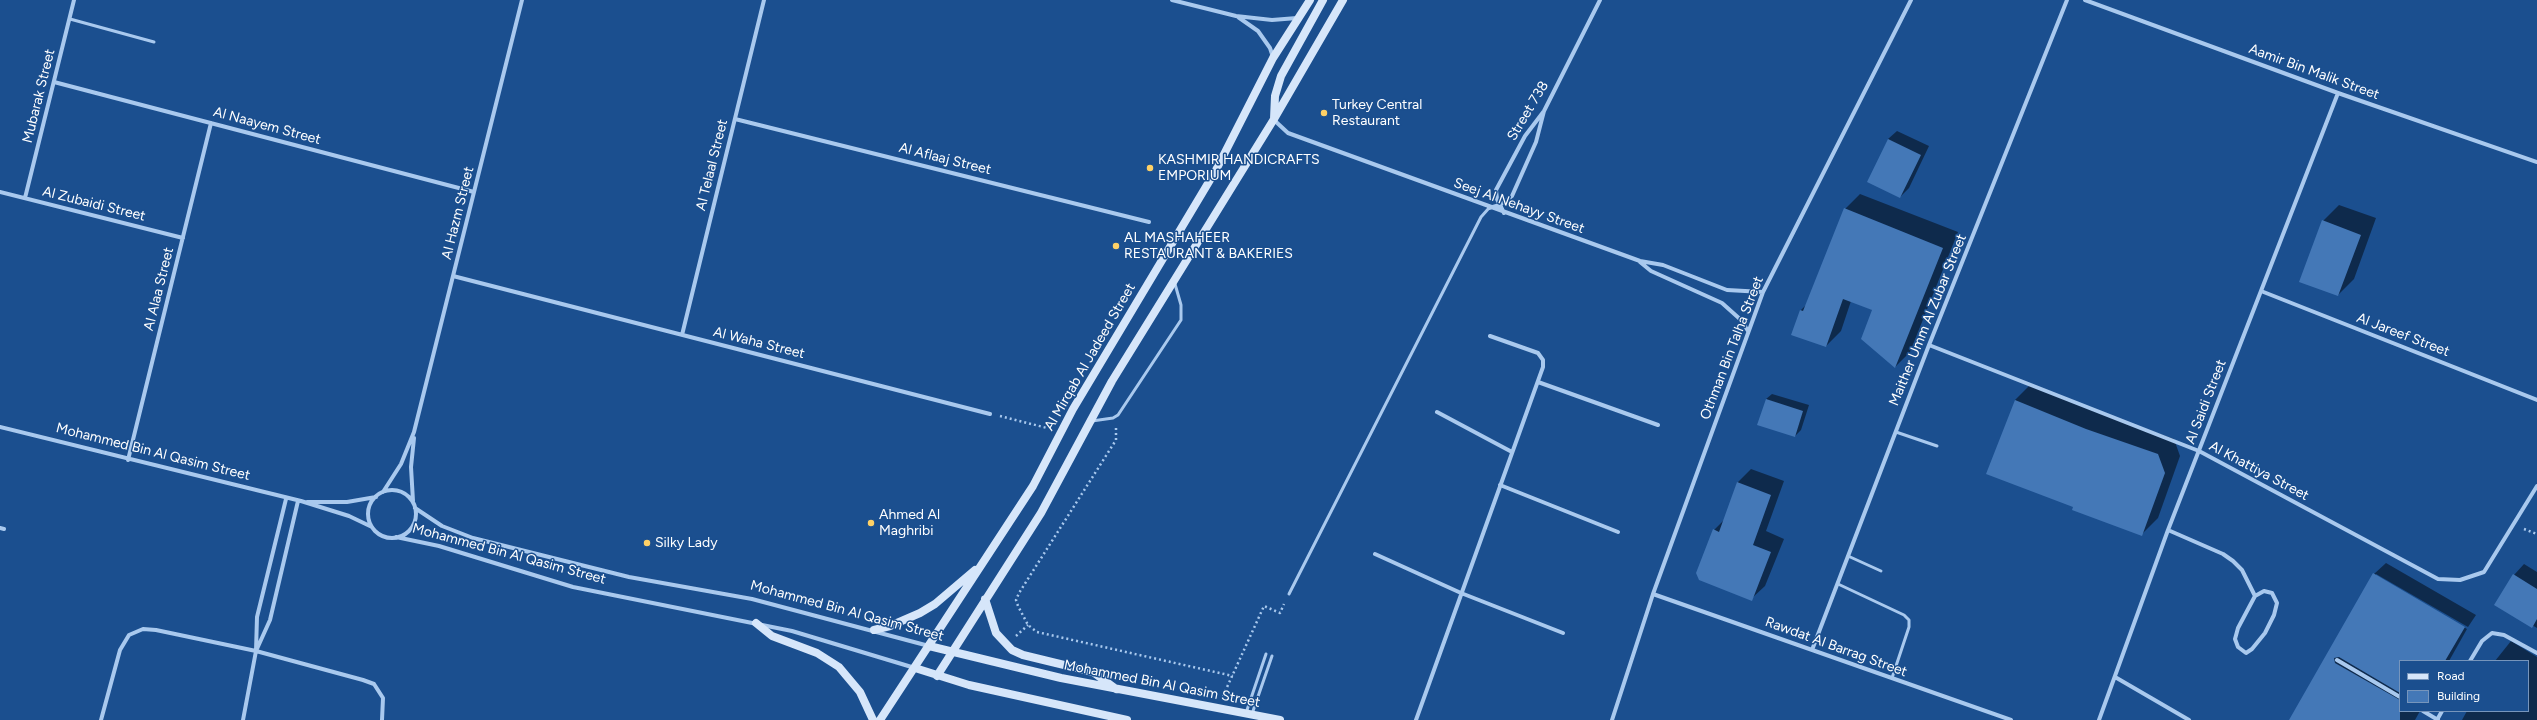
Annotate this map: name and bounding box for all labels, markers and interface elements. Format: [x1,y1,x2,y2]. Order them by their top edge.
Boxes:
street label: Aamir Bin Malik Street [2246,41,2382,103]
street label: Mubarak Street [19,47,59,145]
street label: Street 738 [1504,78,1552,144]
place label: Turkey Central Restaurant [1332,97,1422,130]
street label: Al Naayem Street [211,104,323,148]
marker: Turkey Central Restaurant [1319,108,1329,118]
street label: Al Telaal Street [693,118,731,212]
street label: Al Aflaaj Street [897,139,993,179]
place label: KASHMIR HANDICRAFTS EMPORIUM [1158,152,1320,184]
marker: KASHMIR HANDICRAFTS EMPORIUM [1145,163,1155,173]
street label: Al Hazm Street [438,165,478,261]
street label: Seej Al Nehayy Street [1451,175,1587,237]
street label: Al Zubaidi Street [41,183,147,225]
place label: AL MASHAHEER RESTAURANT & BAKERIES [1124,230,1293,262]
street label: Maither Umm Al Zubar Street [1886,232,1970,408]
marker: AL MASHAHEER RESTAURANT & BAKERIES [1111,241,1121,251]
street label: Al Alaa Street [141,245,177,333]
street label: Othman Bin Talha Street [1697,274,1767,422]
street label: Al Mirqab Al Jadeed Street [1041,280,1139,434]
street label: Al Jareef Street [2354,310,2452,360]
street label: Al Waha Street [712,324,806,362]
street label: Al Saidi Street [2182,357,2230,447]
street label: Mohammed Bin Al Qasim Street [54,420,252,484]
street label: Al Khattiya Street [2206,438,2312,504]
place label: Ahmed Al Maghribi [879,507,940,540]
marker: Ahmed Al Maghribi [866,518,876,528]
street label: Mohammed Bin Al Qasim Street [410,520,608,588]
place label: Silky Lady [655,535,718,551]
marker: Silky Lady [642,538,652,548]
street label: Mohammed Bin Al Qasim Street [748,577,946,645]
street label: Rawdat Al Barrag Street [1763,613,1909,681]
street label: Mohammed Bin Al Qasim Street [1062,657,1262,711]
legend [2399,660,2529,712]
text: Road [2437,669,2465,683]
text: Building [2437,689,2480,703]

